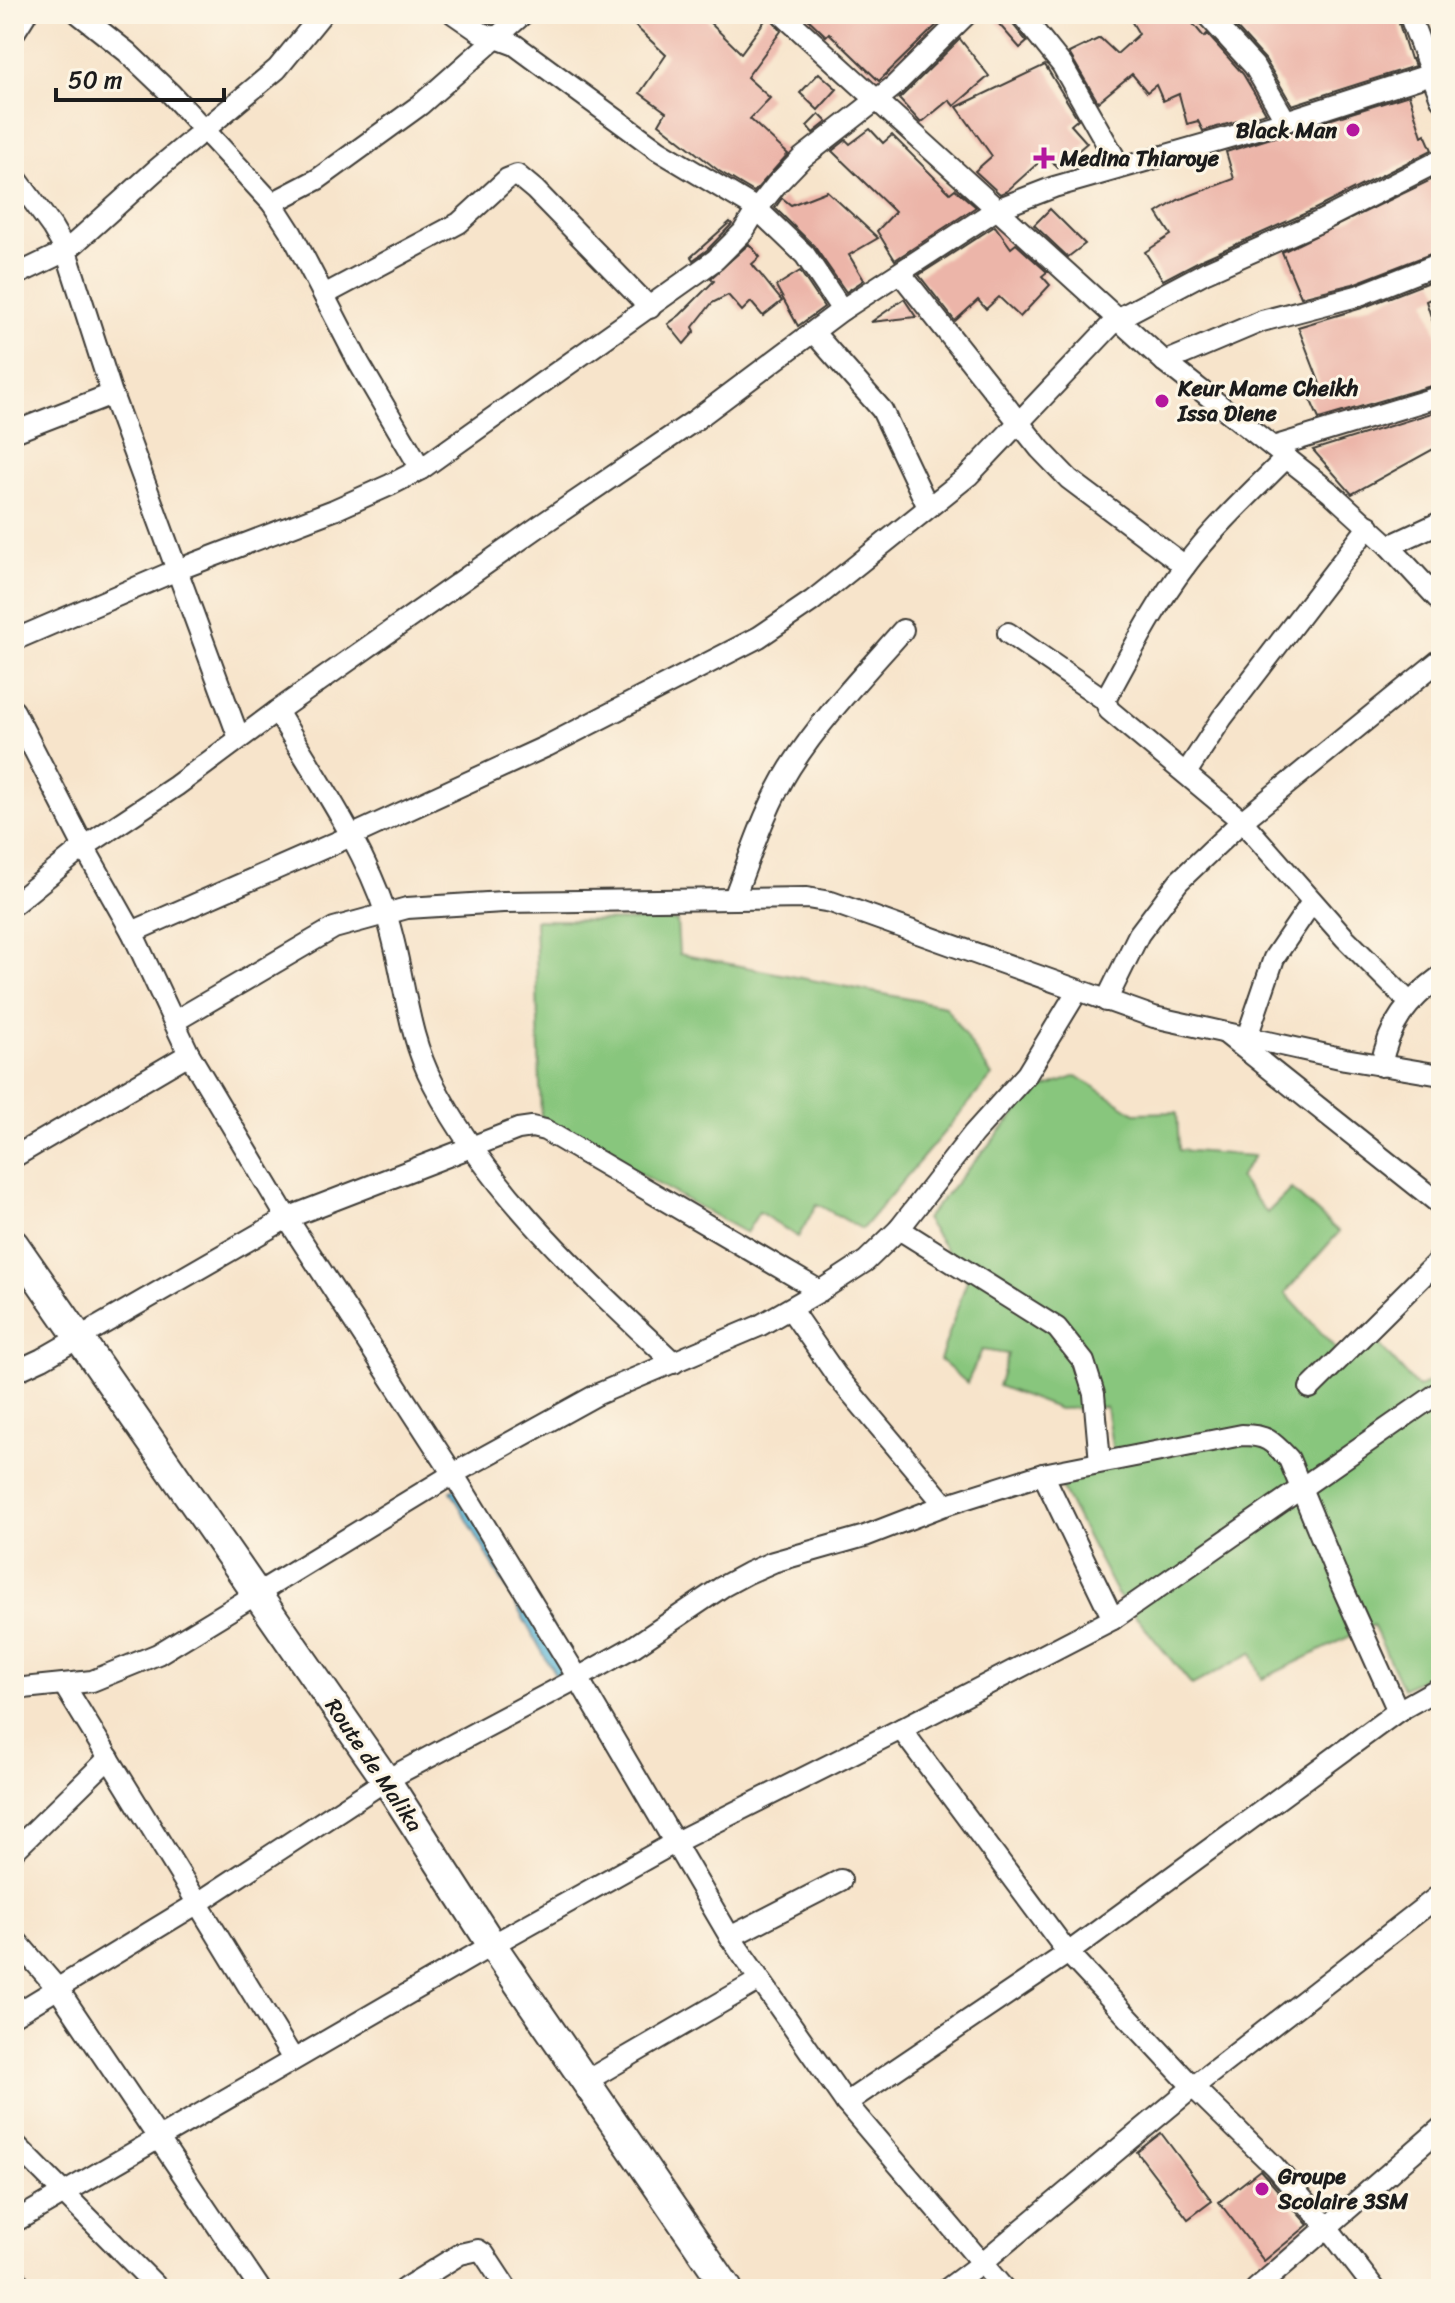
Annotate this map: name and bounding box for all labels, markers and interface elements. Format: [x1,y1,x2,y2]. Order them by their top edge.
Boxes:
scale bar [56,52,224,102]
text: 50 m [68,59,123,101]
place label: Black Man [1236,111,1337,150]
marker: Black Man [1344,121,1362,139]
place label: Medina Thiaroye [1059,139,1220,178]
marker: Medina Thiaroye [1035,149,1053,167]
place label: Keur Mame Cheikh Issa Diene [1177,369,1359,433]
marker: Keur Mame Cheikh Issa Diene [1153,392,1171,410]
street label: Route de Malika [315,1690,433,1840]
place label: Groupe Scolaire 3SM [1277,2157,1408,2221]
marker: Groupe Scolaire 3SM [1253,2180,1271,2198]

